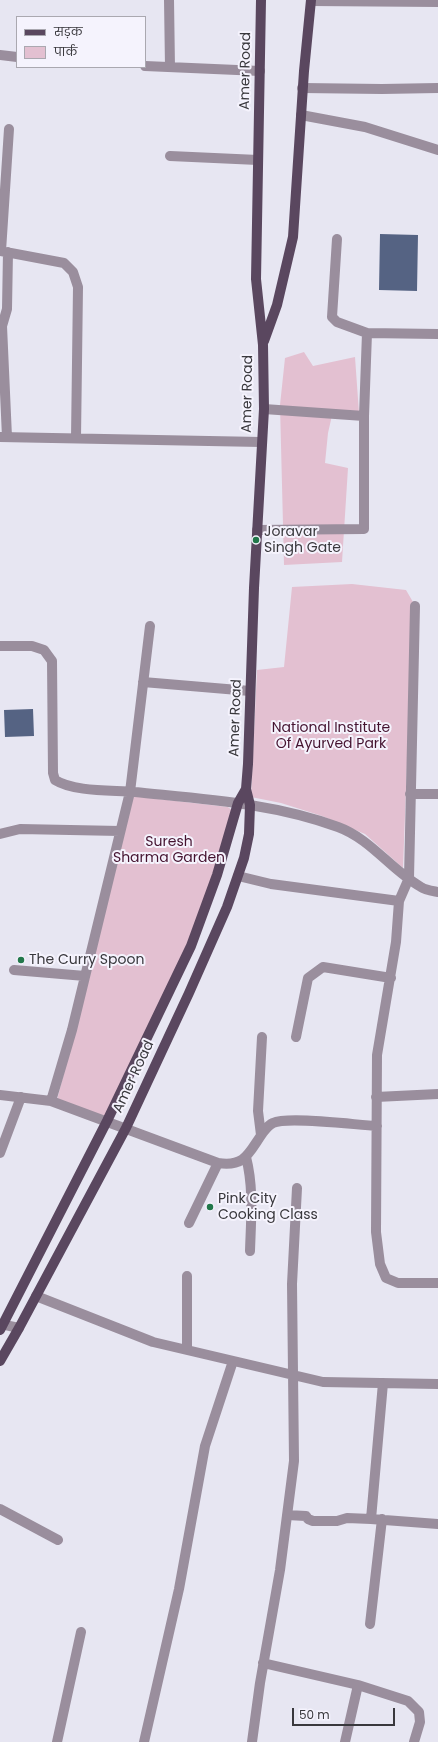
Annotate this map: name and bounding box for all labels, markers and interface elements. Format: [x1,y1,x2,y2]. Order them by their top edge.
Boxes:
legend [16,16,146,68]
text: सड़क [54,23,83,40]
street label: Amer Road [237,32,255,110]
text: पार्क [54,43,77,60]
street label: Amer Road [239,355,257,433]
place label: Joravar Singh Gate [264,524,341,556]
marker: Joravar Singh Gate [251,535,261,545]
street label: Amer Road [226,679,246,757]
park label: National Institute Of Ayurved Park [272,720,390,752]
park label: Suresh Sharma Garden [113,834,225,866]
place label: The Curry Spoon [29,952,144,968]
marker: The Curry Spoon [16,955,26,965]
street label: Amer Road [110,1038,158,1116]
place label: Pink City Cooking Class [218,1191,318,1224]
marker: Pink City Cooking Class [205,1202,215,1212]
scale bar [294,1700,397,1726]
text: 50 m [299,1706,330,1723]

